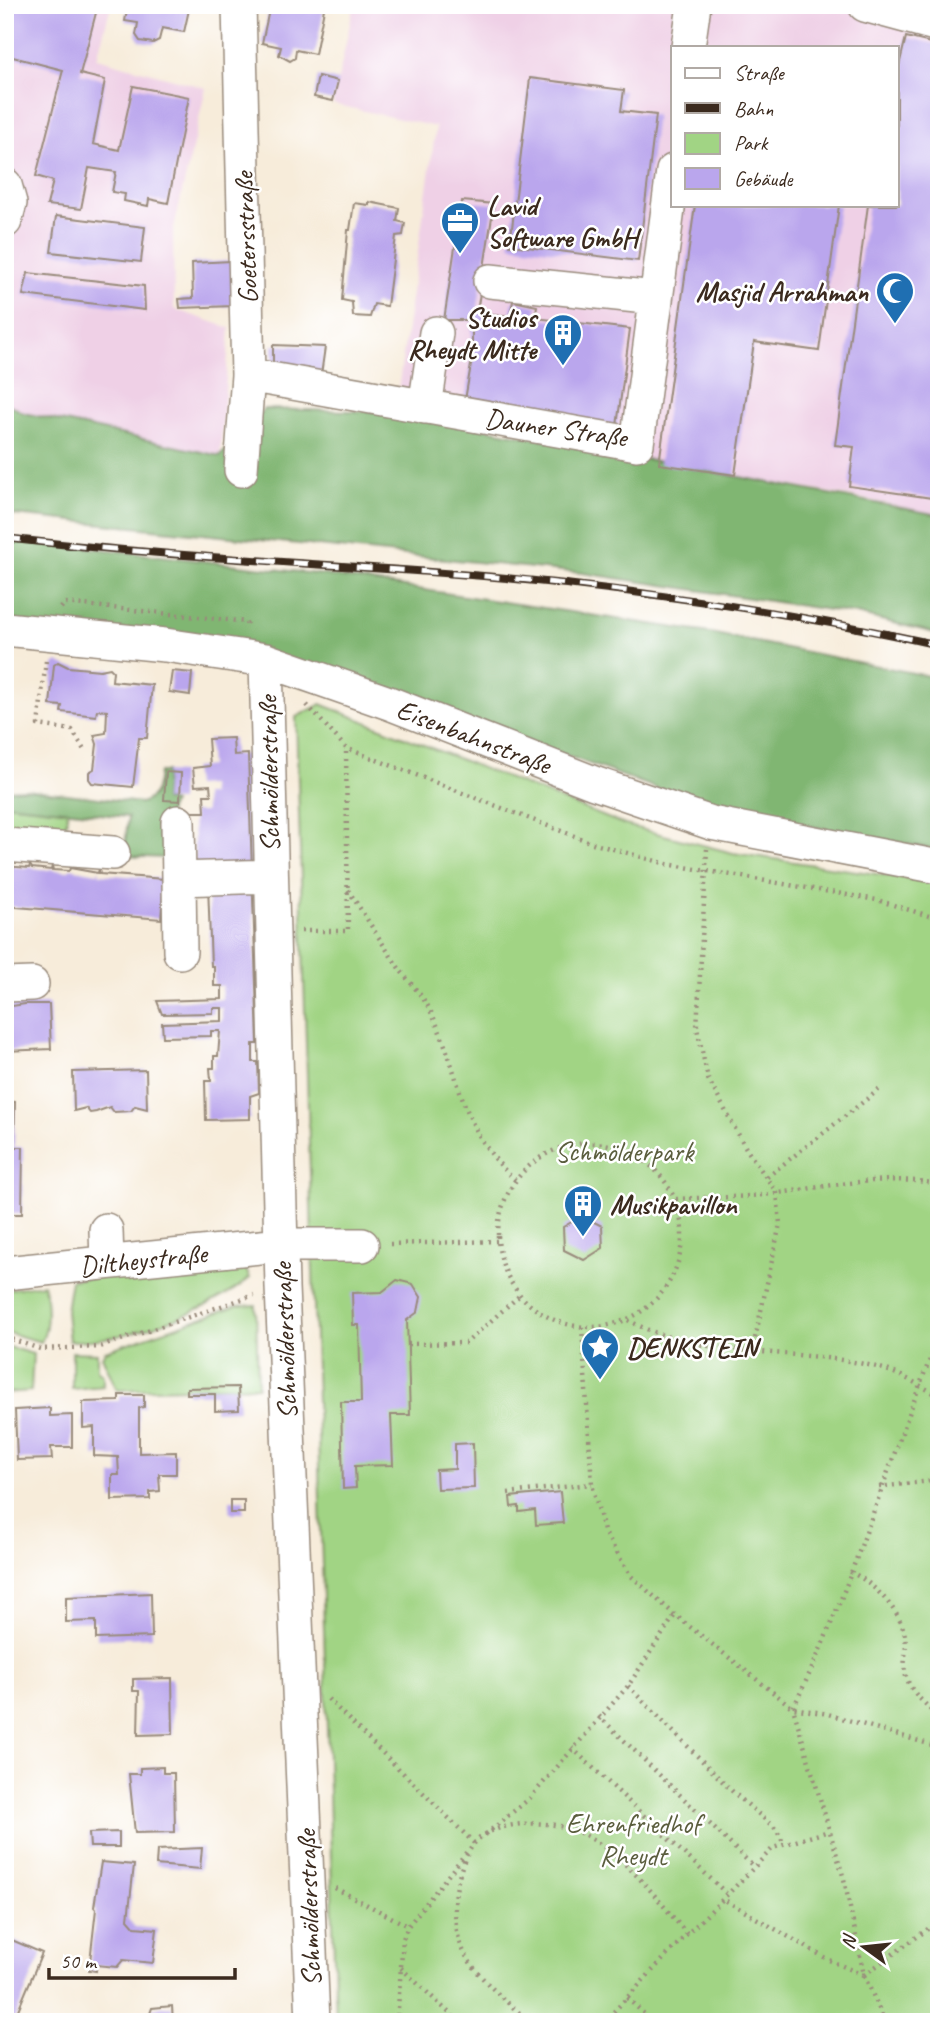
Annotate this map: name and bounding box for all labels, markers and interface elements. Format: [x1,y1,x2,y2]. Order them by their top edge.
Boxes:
legend [671,46,898,206]
text: Straße [734,60,786,86]
text: Bahn [734,96,774,122]
text: Park [734,130,769,156]
text: Gebäude [734,166,793,192]
street label: Goetersstraße [226,170,265,305]
place label: Lavid Software GmbH [487,188,642,255]
office icon: Lavid Software GmbH [439,200,481,255]
mosque icon: Masjid Arrahman [874,270,916,325]
place label: Masjid Arrahman [696,274,869,309]
place label: Studios Rheydt Mitte [408,300,539,368]
building icon: Studios Rheydt Mitte [542,312,584,367]
street label: Dauner Straße [483,400,631,455]
street label: Eisenbahnstraße [392,691,557,782]
street label: Schmölderstraße [250,694,287,853]
park label: Schmölderpark [555,1134,695,1169]
building icon: Musikpavillon [562,1183,604,1238]
place label: Musikpavillon [610,1187,738,1222]
street label: Diltheystraße [78,1235,210,1284]
street label: Schmölderstraße [264,1260,305,1420]
place icon: DENKSTEIN [579,1326,621,1381]
place label: DENKSTEIN [627,1330,761,1365]
park label: Ehrenfriedhof Rheydt [566,1806,706,1873]
street label: Schmölderstraße [288,1827,329,1987]
north arrow [828,1912,898,1982]
text: N [835,1931,862,1952]
scale bar [49,1936,234,1980]
text: 50 m [60,1948,98,1974]

